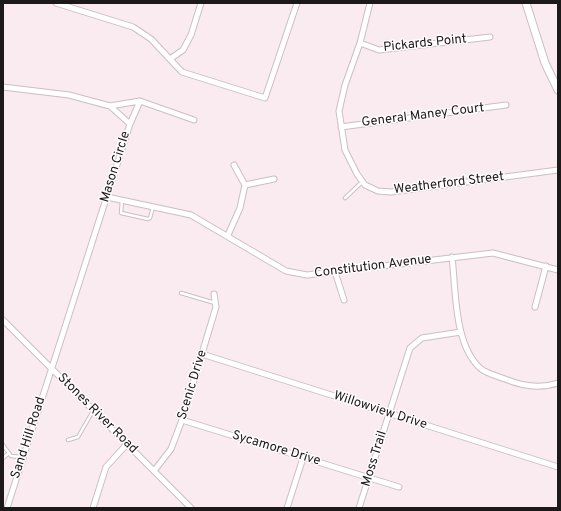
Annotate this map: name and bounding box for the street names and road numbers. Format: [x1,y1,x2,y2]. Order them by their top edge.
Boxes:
street label: Pickards Point [383,32,467,56]
street label: General Maney Court [361,101,485,131]
street label: Mason Circle [98,129,134,205]
street label: Weatherford Street [393,170,505,198]
street label: Constitution Avenue [314,252,432,282]
street label: Scenic Drive [175,348,211,422]
street label: Stones River Road [54,371,140,457]
street label: Willowview Drive [331,389,429,433]
street label: Sand Hill Road [8,395,50,481]
street label: Sycamore Drive [230,428,322,470]
street label: Moss Trail [359,429,391,489]

